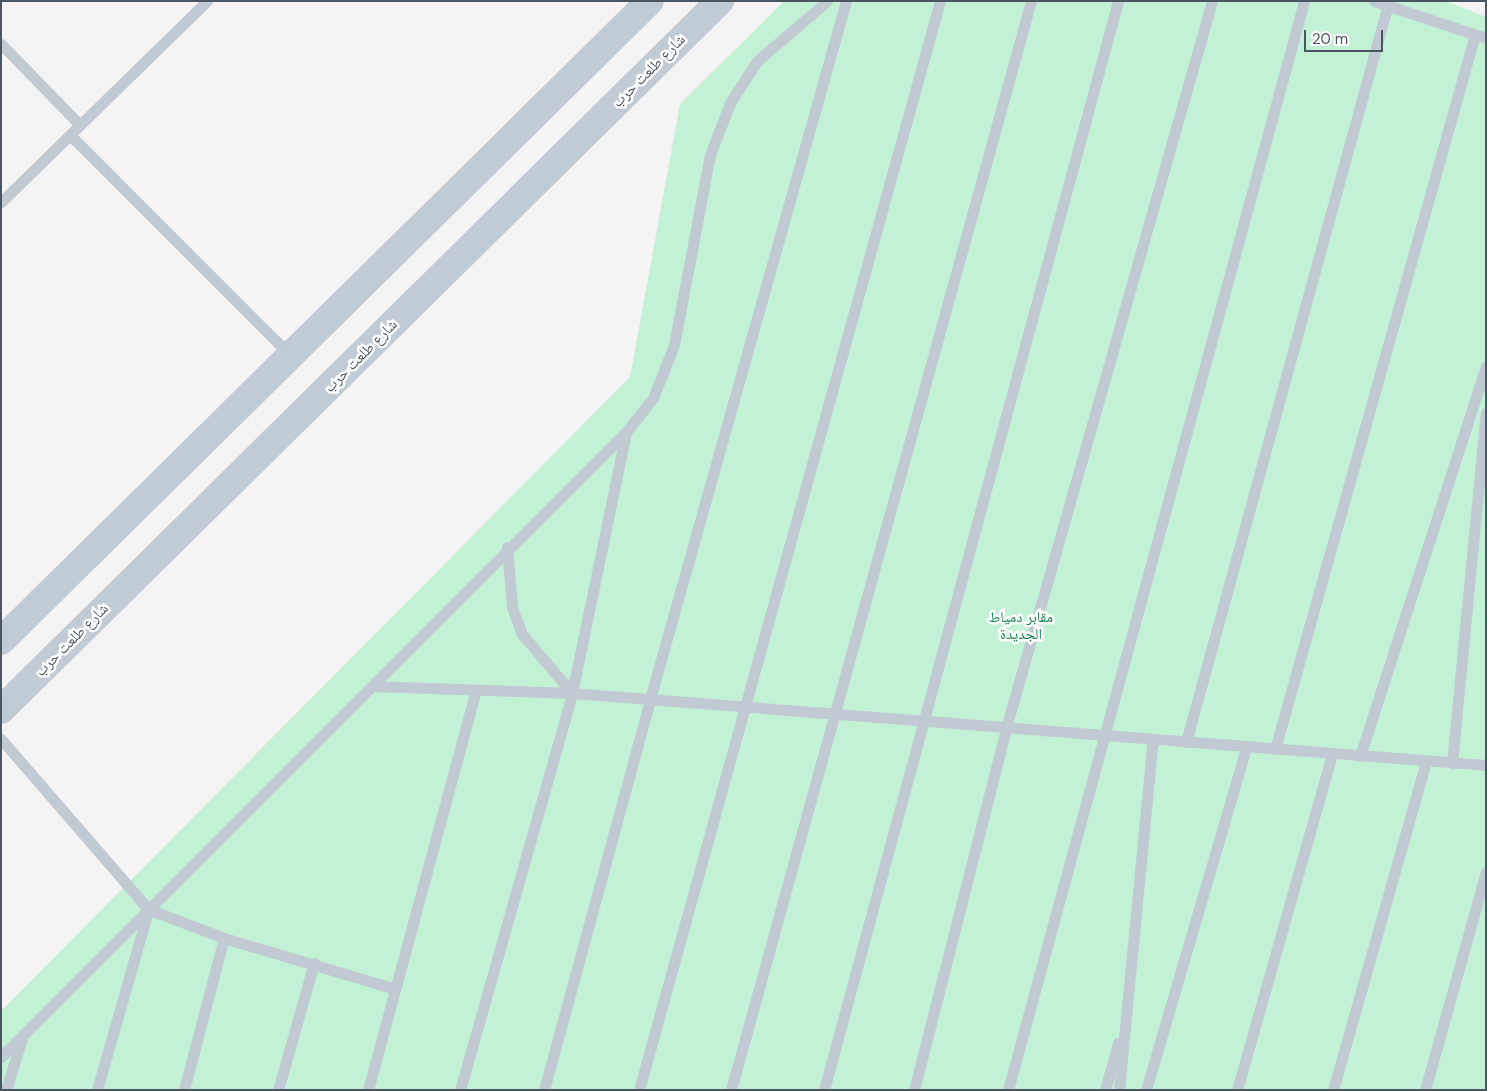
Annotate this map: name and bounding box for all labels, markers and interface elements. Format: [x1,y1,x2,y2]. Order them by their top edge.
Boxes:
scale bar [1307,20,1386,52]
text: 20 m [1312,29,1348,49]
street label: شارع طلعت حرب [609,31,689,111]
street label: شارع طلعت حرب [321,316,401,396]
street label: شارع طلعت حرب [32,600,112,680]
park label: مقابر دمياط الجديدة [989,608,1053,643]

